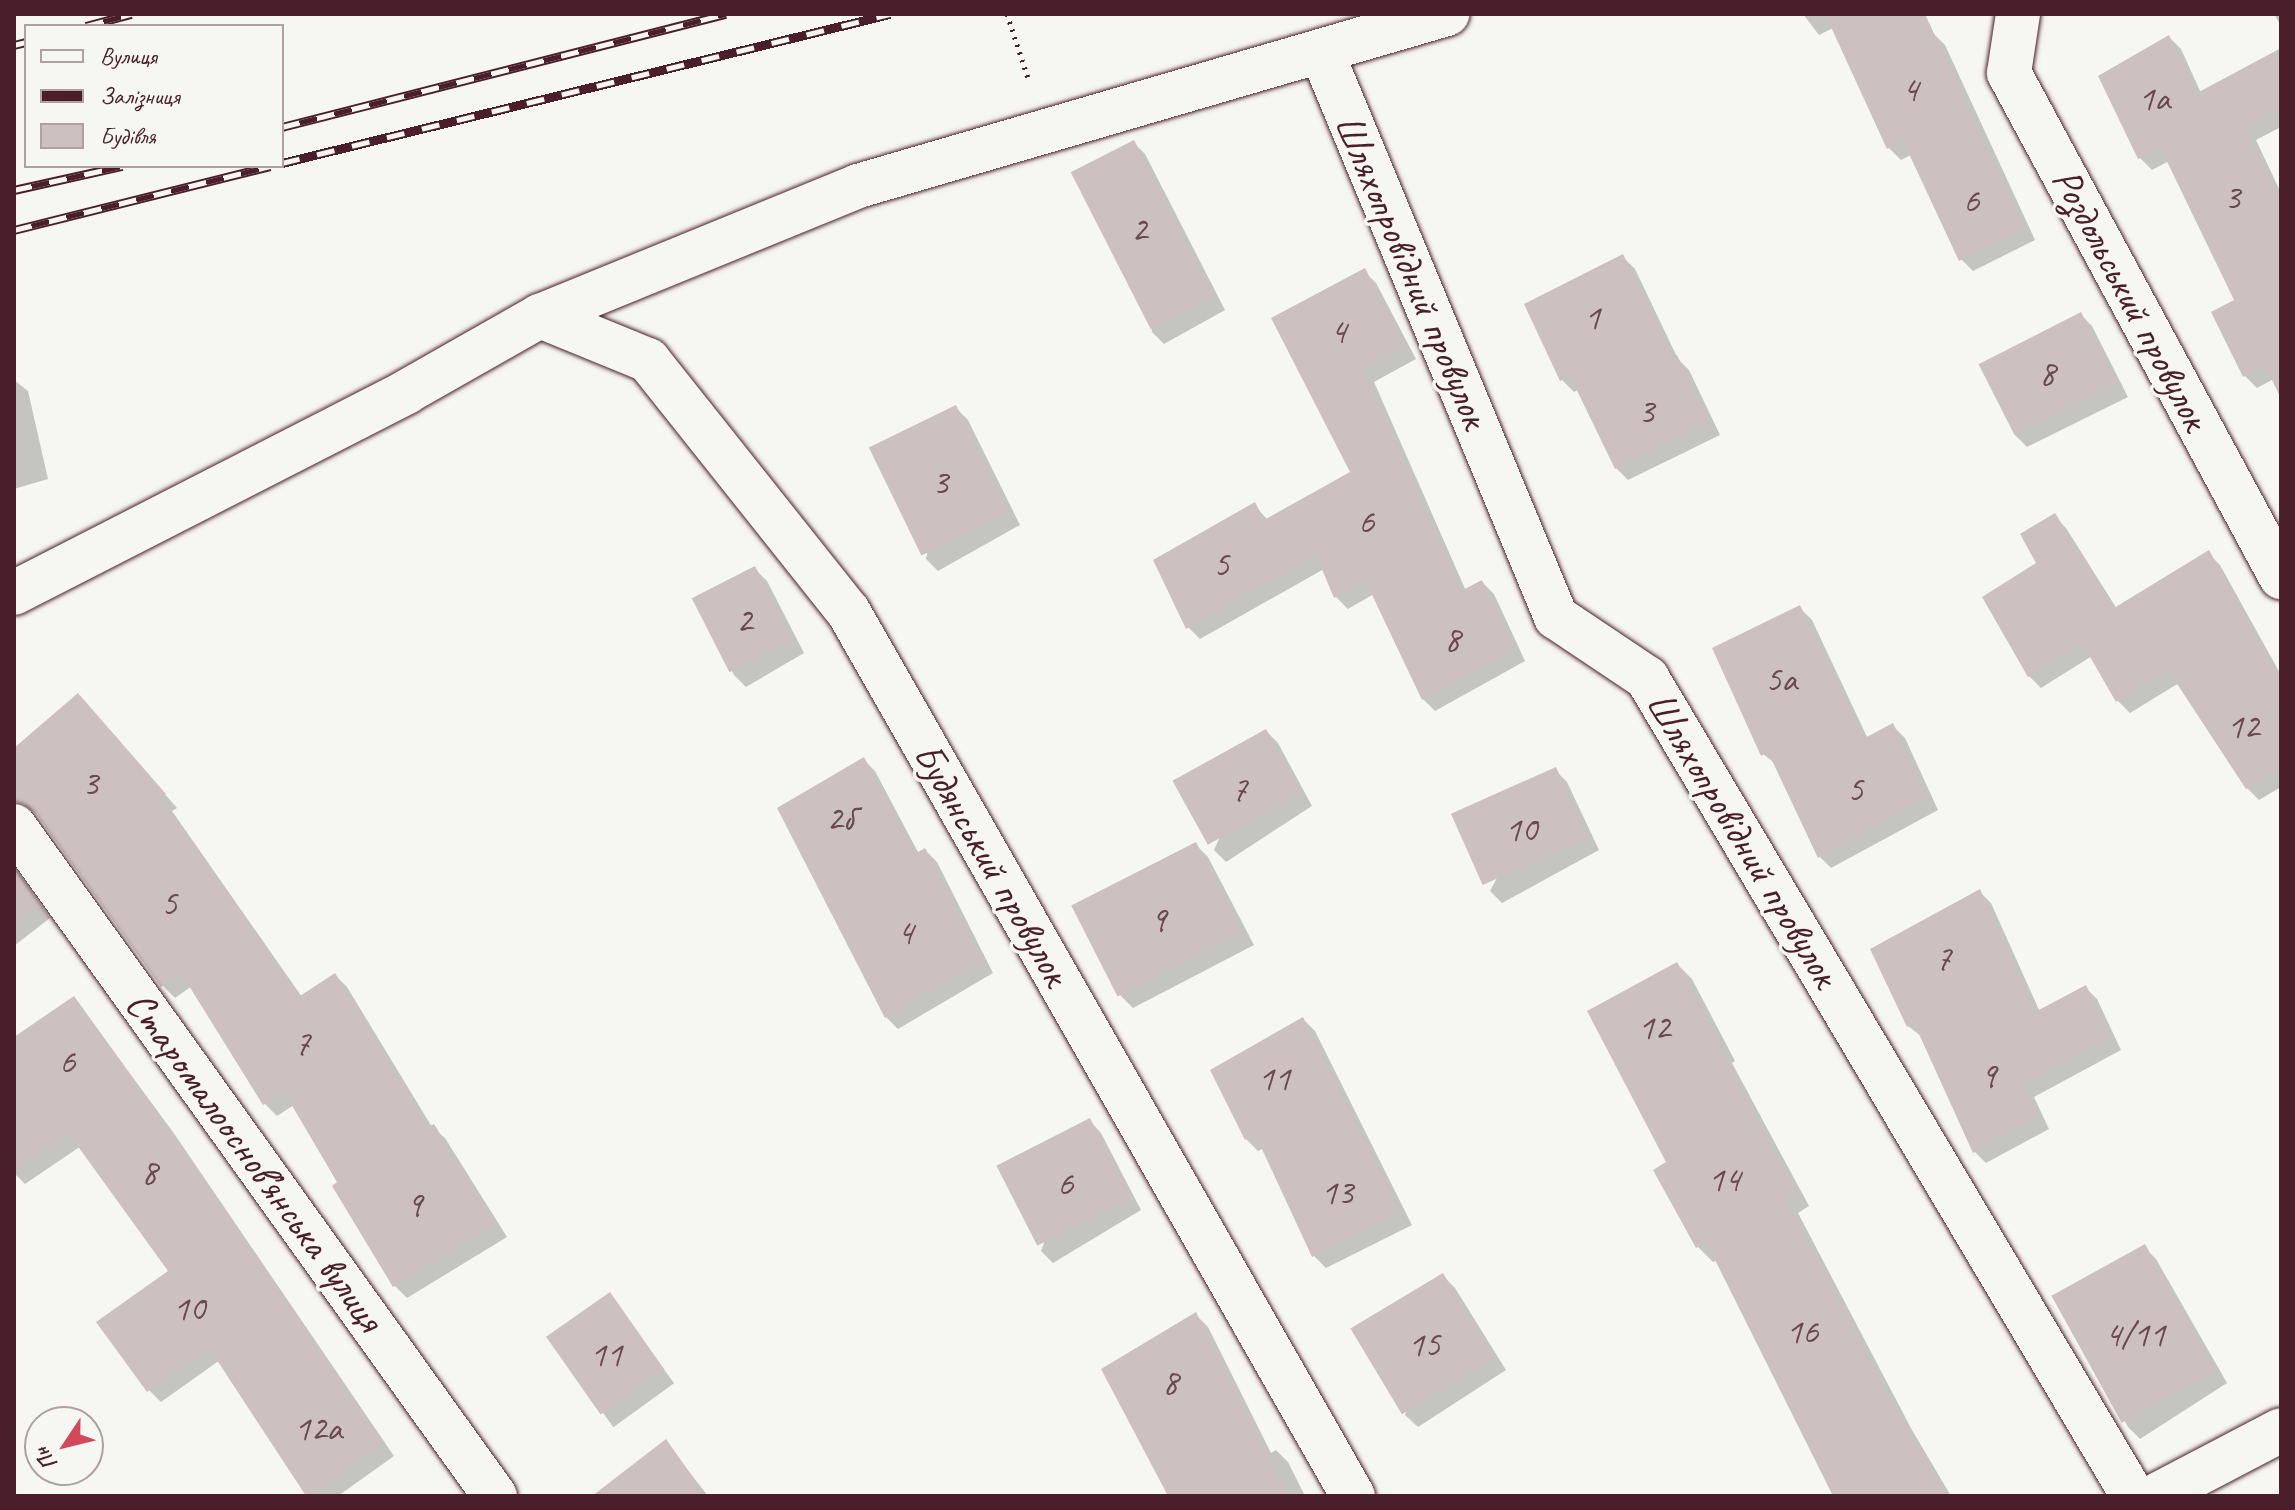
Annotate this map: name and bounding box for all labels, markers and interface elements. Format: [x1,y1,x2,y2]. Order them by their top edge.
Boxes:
legend [24,24,284,168]
text: Вулиця [100,41,157,71]
house number: 4 [1902,68,1918,112]
house number: 1а [2138,77,2170,121]
text: Залізниця [100,81,179,111]
street label: Шляхопровідний провулок [1324,107,1500,435]
text: Будівля [100,121,156,151]
street label: Роздольський провулок [2042,160,2220,438]
house number: 3 [2224,176,2240,220]
house number: 6 [1963,179,1979,223]
house number: 2 [1131,208,1147,252]
house number: 1 [1584,296,1600,340]
house number: 4 [1330,310,1346,354]
house number: 8 [2039,352,2055,396]
house number: 3 [1638,390,1654,434]
house number: 3 [932,461,948,505]
house number: 6 [1358,500,1374,544]
house number: 5 [1213,543,1229,587]
house number: 2 [736,599,752,643]
house number: 8 [1444,618,1460,662]
house number: 5а [1765,658,1797,702]
street label: Шляхопровідний провулок [1636,683,1850,995]
house number: 12 [2227,705,2259,749]
street label: Будянський провулок [903,734,1081,994]
house number: 3 [82,762,98,806]
house number: 7 [1231,768,1247,812]
house number: 5 [1847,768,1863,812]
house number: 2б [826,797,854,841]
house number: 10 [1505,808,1537,852]
house number: 5 [161,882,177,926]
house number: 9 [1150,898,1166,942]
house number: 4 [897,911,913,955]
house number: 7 [1935,937,1951,981]
street label: Старомалооснов’янська вулиця [115,981,395,1341]
house number: 12 [1638,1006,1670,1050]
house number: 7 [294,1022,310,1066]
house number: 6 [59,1040,75,1084]
house number: 9 [1980,1054,1996,1098]
house number: 11 [1258,1057,1290,1101]
house number: 8 [141,1151,157,1195]
house number: 14 [1708,1158,1740,1202]
house number: 6 [1057,1162,1073,1206]
house number: 13 [1321,1171,1353,1215]
house number: 9 [406,1183,422,1227]
house number: 10 [173,1287,205,1331]
house number: 16 [1786,1310,1818,1354]
house number: 4/11 [2105,1313,2165,1357]
house number: 15 [1408,1323,1440,1367]
house number: 11 [590,1333,622,1377]
house number: 8 [1162,1361,1178,1405]
north arrow [24,1406,104,1486]
house number: 12а [294,1407,342,1451]
text: Пн [28,1441,64,1476]

